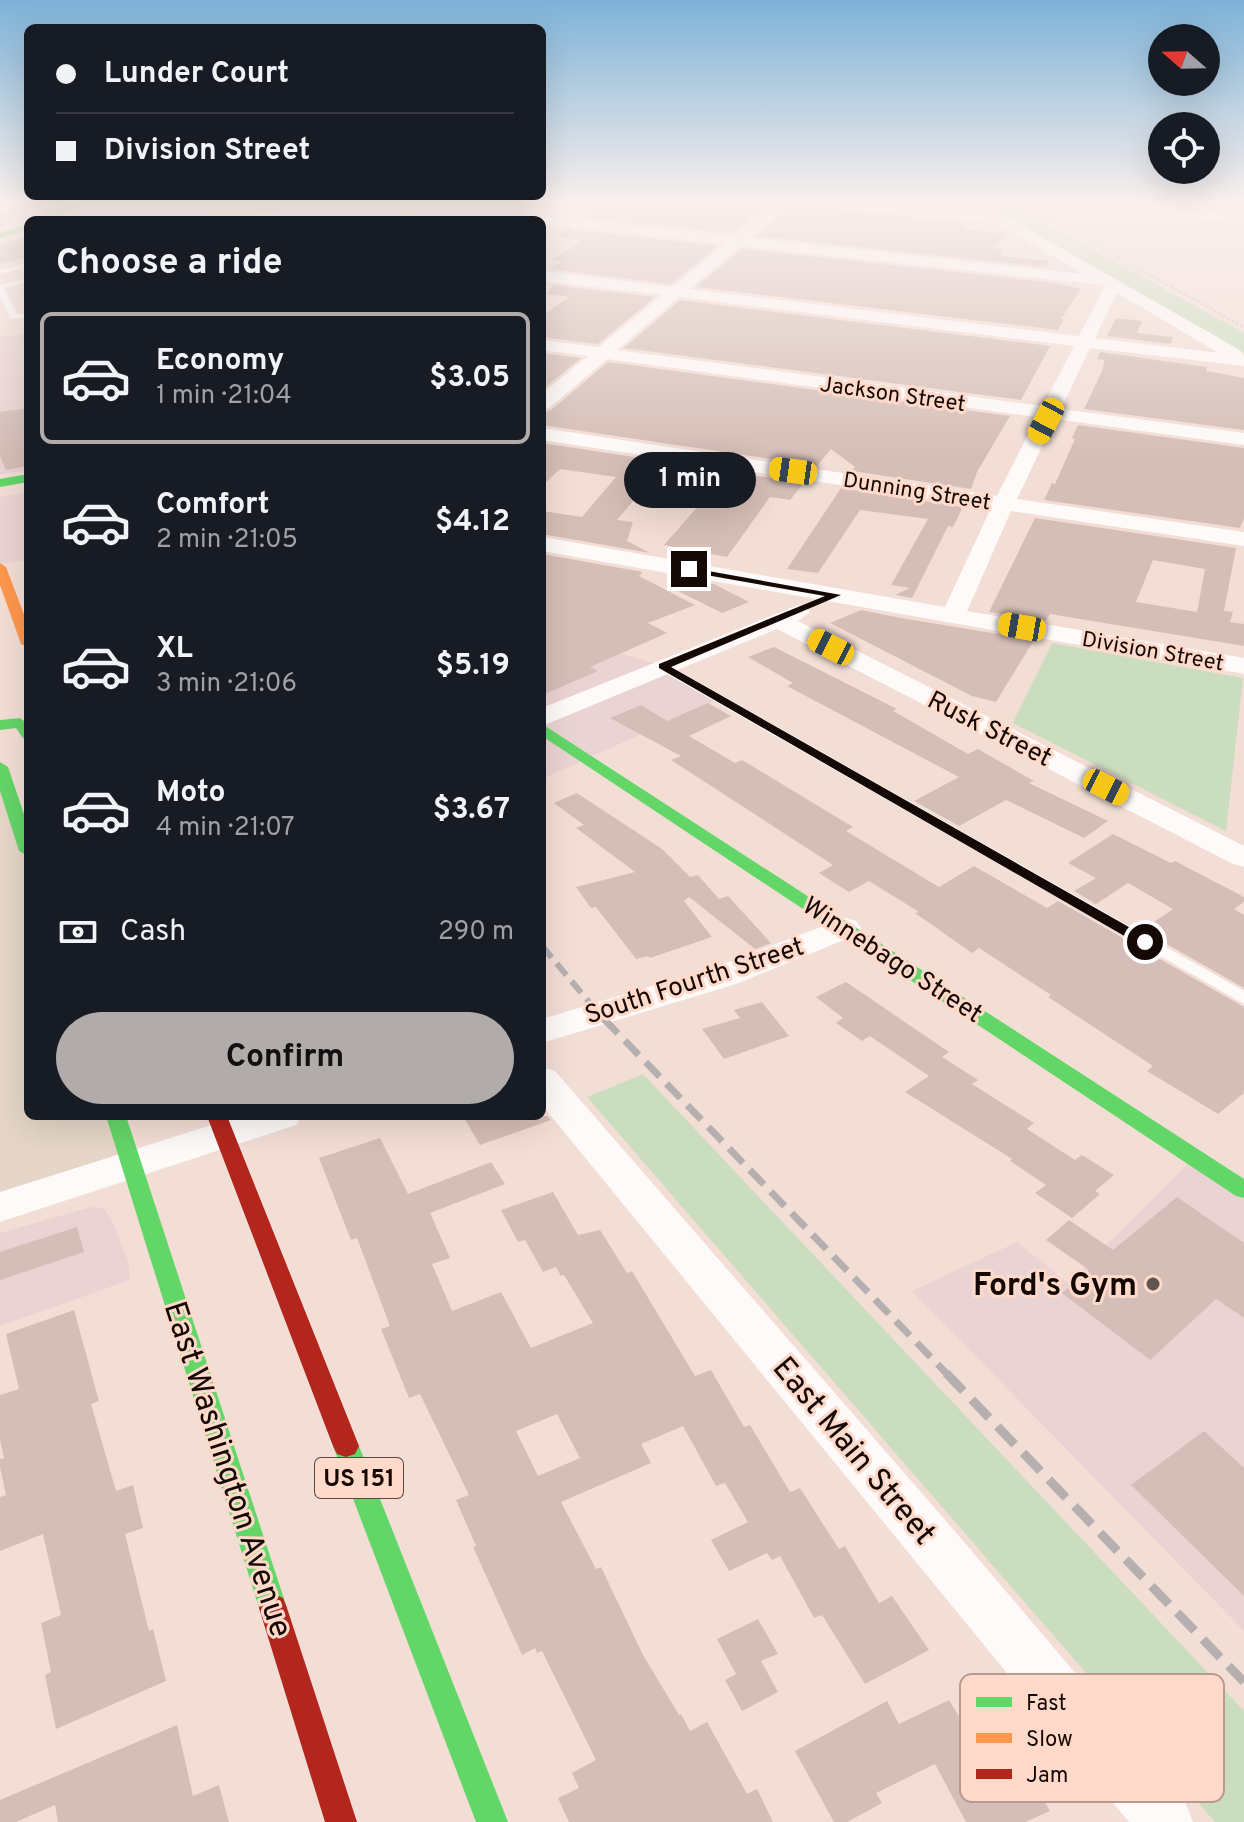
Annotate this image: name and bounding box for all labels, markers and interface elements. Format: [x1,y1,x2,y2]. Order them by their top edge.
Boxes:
north arrow [1148,24,1220,96]
map controls [1148,24,1220,184]
text: Lunder Court [104,56,289,93]
button: locate [1148,112,1220,184]
text: Division Street [104,133,310,170]
text: Choose a ride [56,241,282,287]
icon: car [60,342,132,414]
text: Economy [156,343,284,380]
text: $3.05 [429,360,510,397]
street label: Jackson Street [818,372,967,419]
text: 1 min · 21:04 [156,380,292,413]
car [1024,394,1068,448]
callout: 1 min [623,453,755,509]
car [768,456,818,486]
text: 1 min [659,463,721,496]
street label: Dunning Street [841,467,992,517]
icon: car [60,486,132,558]
text: Comfort [156,487,269,524]
text: $4.12 [435,504,510,541]
text: 2 min · 21:05 [156,524,298,557]
route end [671,551,707,587]
car [996,611,1048,643]
car [804,625,858,669]
street label: Division Street [1079,627,1226,678]
icon: car [60,630,132,702]
text: XL [156,631,193,668]
text: $5.19 [436,648,510,685]
text: 3 min · 21:06 [156,668,297,701]
street label: Rusk Street [921,685,1057,776]
car [1079,765,1133,809]
icon: car [60,774,132,846]
text: Moto [156,775,226,812]
text: $3.67 [433,792,510,829]
text: 4 min · 21:07 [156,812,295,845]
street label: Winnebago Street [795,891,988,1032]
icon: cash [56,910,100,954]
text: Cash [120,914,186,951]
text: 290 m [438,916,514,949]
route start [1127,924,1163,960]
street label: South Fourth Street [581,931,808,1033]
button: Confirm [56,1012,514,1104]
place label: Ford's Gym [973,1267,1137,1307]
marker: Ford's Gym [1144,1275,1162,1293]
street label: East Washington Avenue [153,1297,299,1643]
street label: East Main Street [762,1350,943,1554]
road number: US 151 [315,1458,403,1498]
legend [960,1674,1224,1802]
text: Fast [1026,1691,1067,1718]
text: Slow [1026,1727,1073,1754]
text: Jam [1026,1763,1069,1790]

